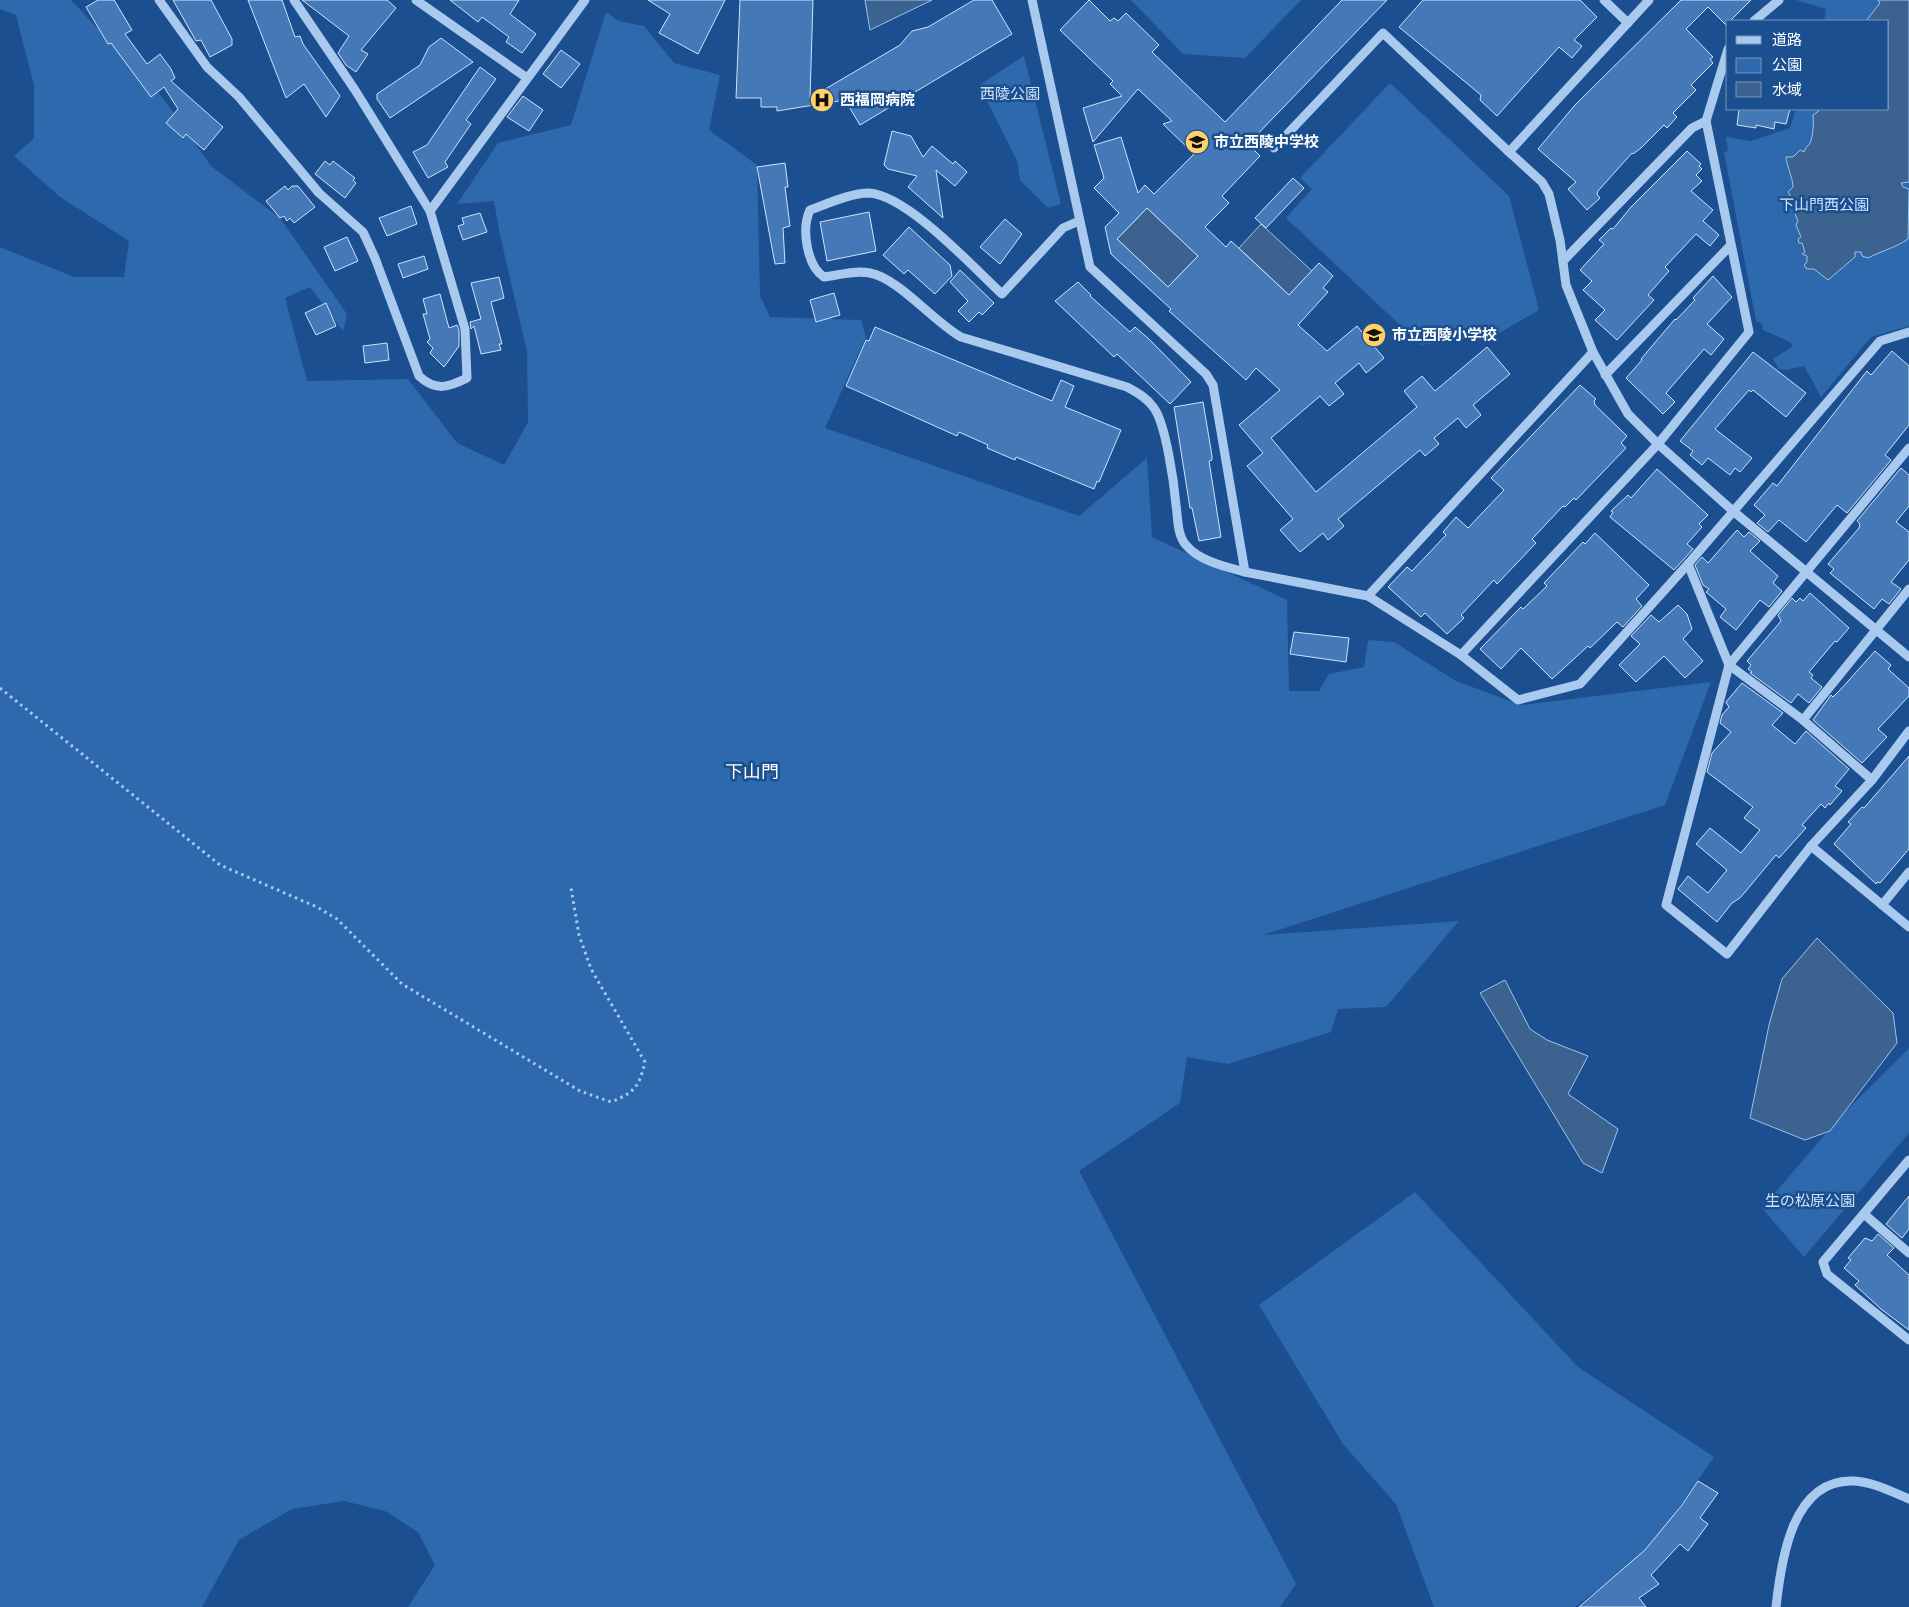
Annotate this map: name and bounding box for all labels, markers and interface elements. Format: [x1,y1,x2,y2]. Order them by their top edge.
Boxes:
legend [1726,20,1889,110]
text: 道路 [1772,30,1802,51]
text: 公園 [1772,55,1802,76]
text: 水域 [1772,80,1802,101]
park label: 西陵公園 [980,84,1040,105]
hospital icon: 西福岡病院 [809,87,835,113]
place label: 西福岡病院 [840,90,915,111]
school or university icon: 市立西陵中学校 [1184,129,1210,155]
place label: 市立西陵中学校 [1214,132,1319,153]
park label: 下山門西公園 [1779,195,1869,216]
school or university icon: 市立西陵小学校 [1361,322,1387,348]
place label: 市立西陵小学校 [1392,325,1497,346]
district label: 下山門 [725,760,779,785]
park label: 生の松原公園 [1765,1191,1855,1212]

